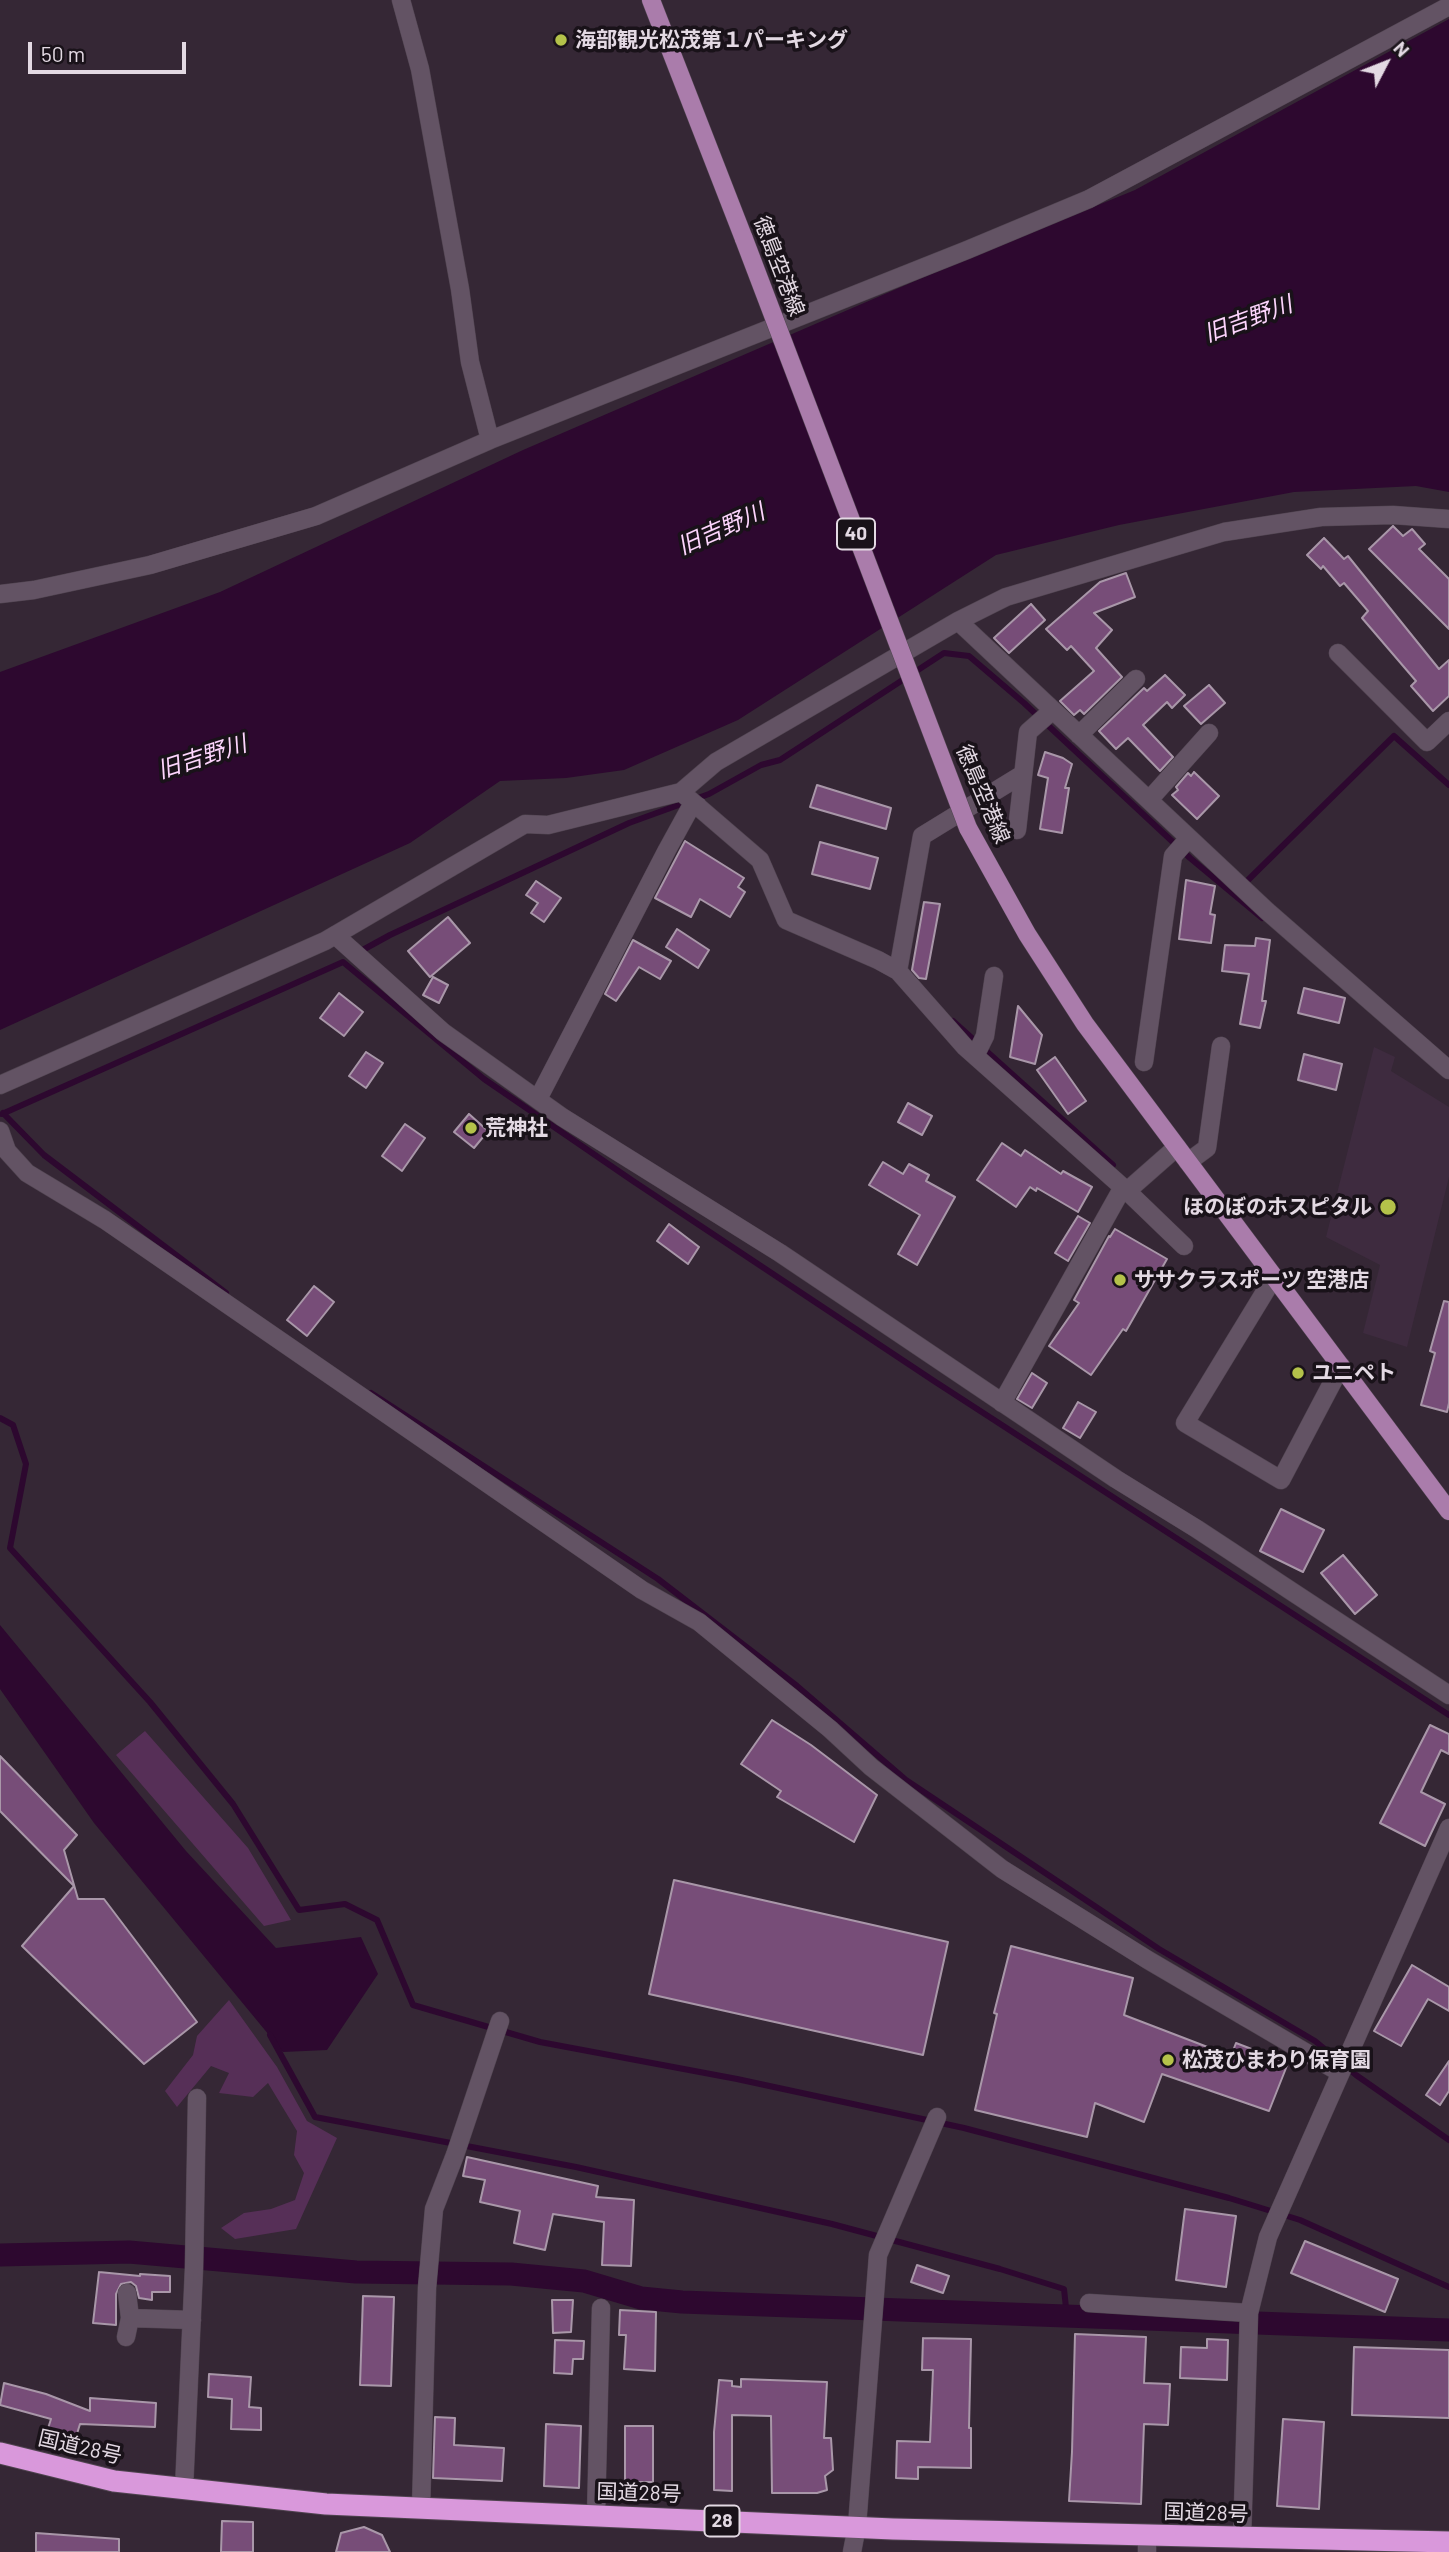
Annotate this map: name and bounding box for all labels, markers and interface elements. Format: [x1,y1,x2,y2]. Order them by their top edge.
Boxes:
place label: 海部観光松茂第１パーキング [575,27,848,53]
scale bar [32,28,189,72]
north arrow [1351,28,1421,98]
marker: 海部観光松茂第１パーキング [553,32,569,48]
text: N [1389,36,1415,61]
text: 50 m [41,41,85,66]
street label: 徳島空港線 [748,212,810,320]
water label: 旧吉野川 [1200,290,1296,348]
water label: 旧吉野川 [673,498,769,560]
road number: 40 [837,519,875,550]
water label: 旧吉野川 [154,730,250,784]
street label: 徳島空港線 [951,741,1015,847]
place label: 荒神社 [485,1115,548,1141]
marker: 荒神社 [463,1120,479,1136]
place label: ほのぼのホスピタル [1183,1194,1372,1220]
marker: ほのぼのホスピタル [1378,1197,1398,1217]
place label: ササクラスポーツ 空港店 [1134,1267,1369,1293]
marker: ササクラスポーツ 空港店 [1112,1272,1128,1288]
place label: ユニペト [1312,1360,1396,1386]
marker: ユニペト [1290,1365,1306,1381]
place label: 松茂ひまわり保育園 [1182,2047,1371,2073]
marker: 松茂ひまわり保育園 [1160,2052,1176,2068]
street label: 国道28号 [36,2425,124,2469]
street label: 国道28号 [596,2479,682,2507]
street label: 国道28号 [1163,2499,1249,2527]
road number: 28 [704,2506,740,2536]

